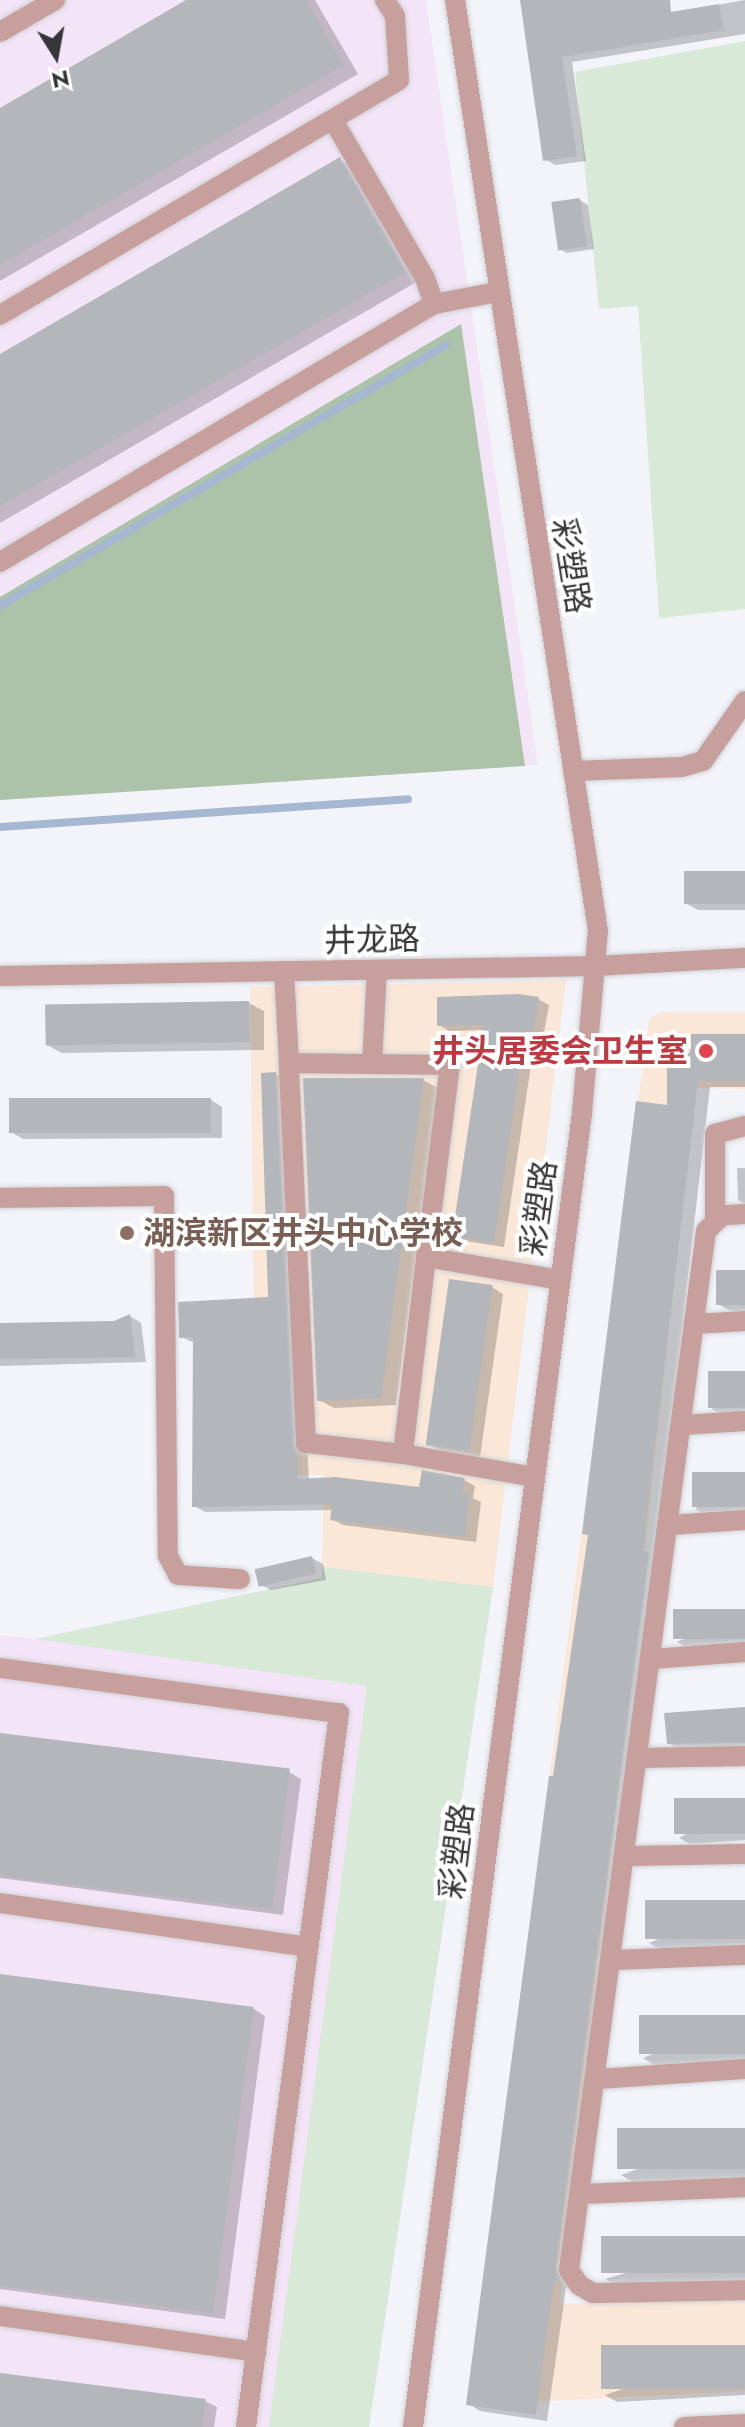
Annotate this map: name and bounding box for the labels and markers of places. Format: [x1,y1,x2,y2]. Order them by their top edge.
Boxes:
place label: 井头居委会卫生室 [432,1032,688,1070]
marker: 井头居委会卫生室 [695,1040,717,1062]
place label: 湖滨新区井头中心学校 [143,1214,463,1252]
marker: 湖滨新区井头中心学校 [118,1224,136,1242]

